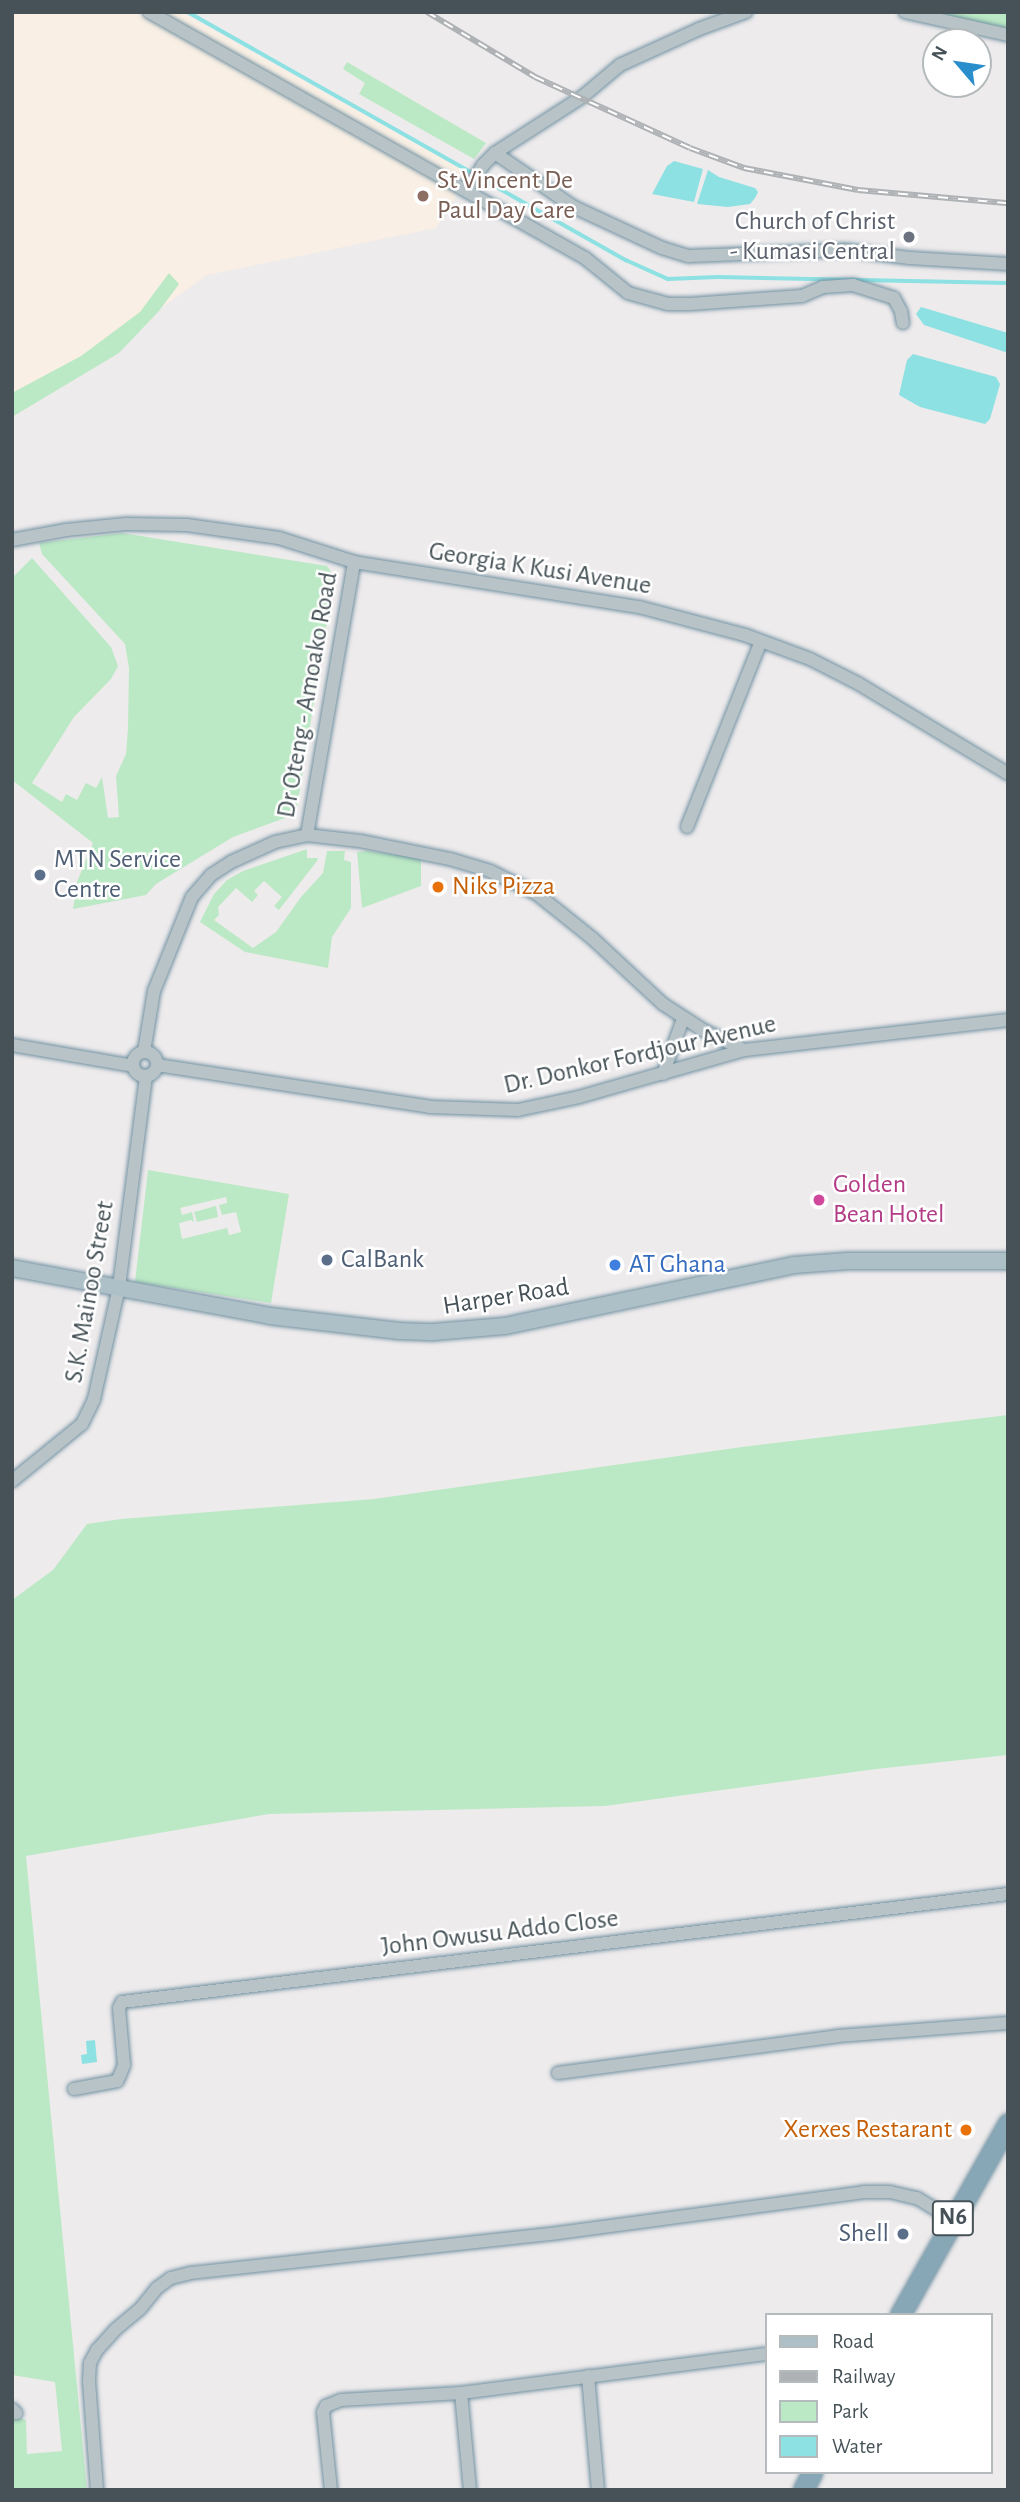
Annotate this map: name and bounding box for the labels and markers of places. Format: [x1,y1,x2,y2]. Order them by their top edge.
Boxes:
place label: St Vincent De Paul Day Care [437,165,575,227]
marker: St Vincent De Paul Day Care [415,188,431,204]
place label: Church of Christ - Kumasi Central [730,206,895,268]
marker: Church of Christ - Kumasi Central [901,229,917,245]
place label: MTN Service Centre [54,844,181,906]
marker: MTN Service Centre [32,867,48,883]
place label: Niks Pizza [452,871,555,903]
marker: Niks Pizza [430,879,446,895]
place label: Golden Bean Hotel [833,1169,945,1230]
marker: Golden Bean Hotel [811,1192,827,1208]
place label: CalBank [341,1244,424,1276]
place label: AT Ghana [629,1249,726,1281]
marker: CalBank [319,1252,335,1268]
marker: AT Ghana [607,1257,623,1273]
place label: Xerxes Restarant [783,2114,952,2146]
marker: Xerxes Restarant [958,2122,974,2138]
place label: Shell [839,2218,889,2250]
marker: Shell [895,2226,911,2242]

